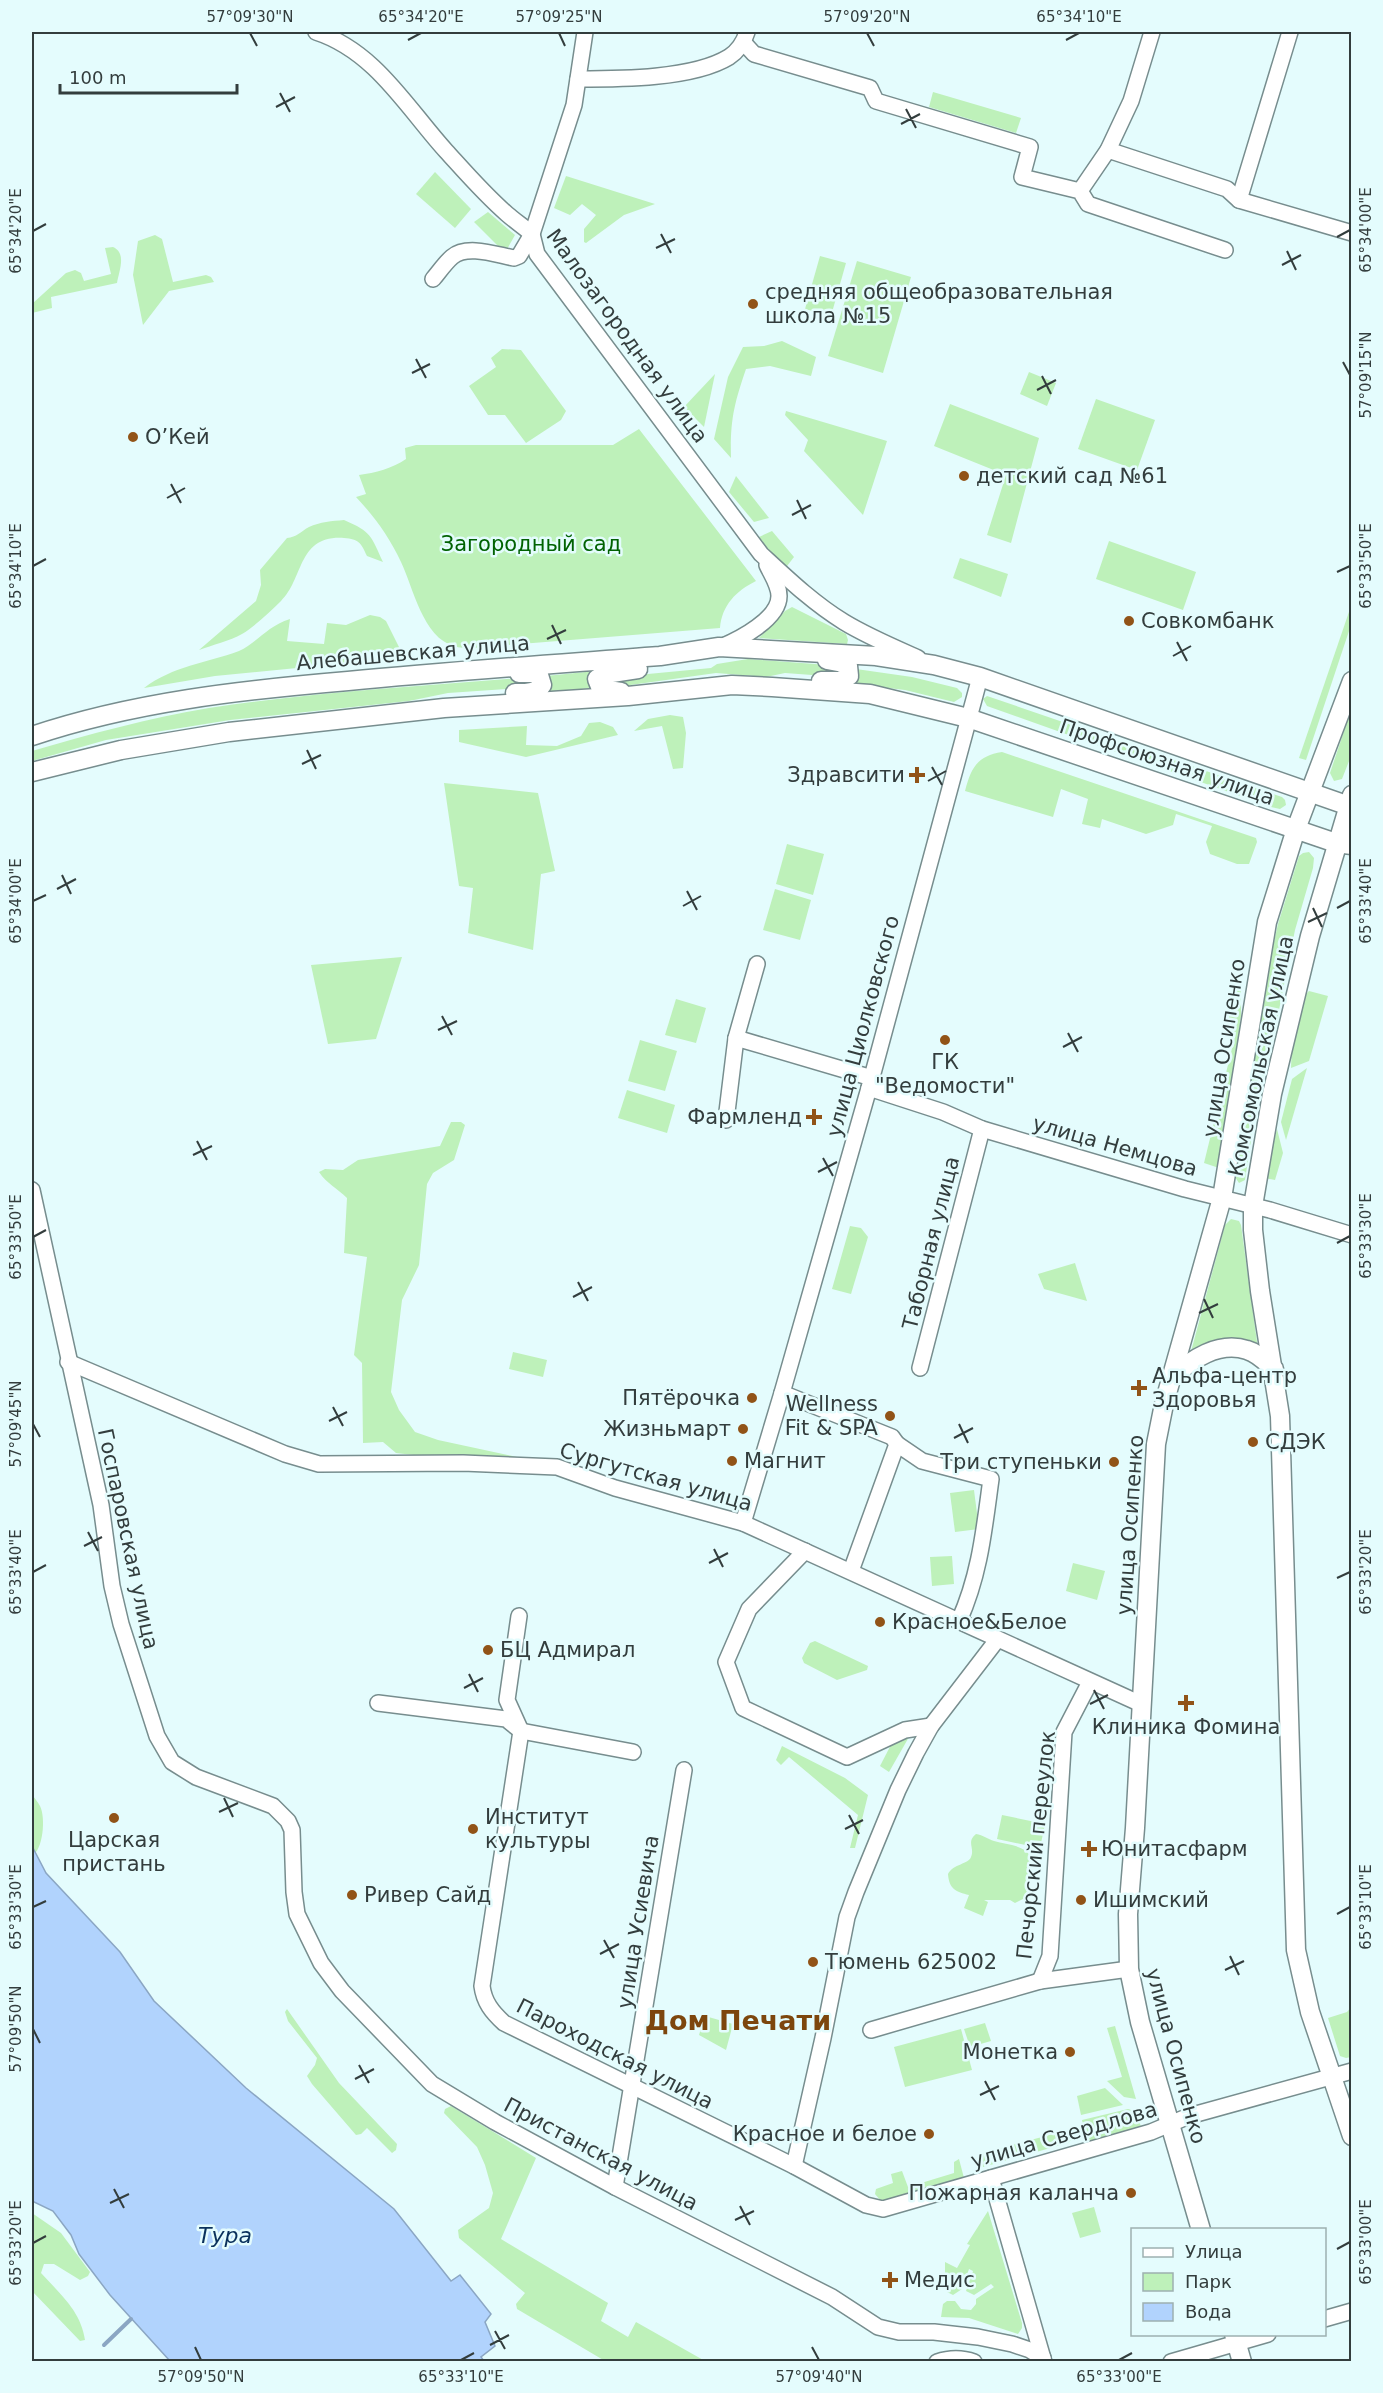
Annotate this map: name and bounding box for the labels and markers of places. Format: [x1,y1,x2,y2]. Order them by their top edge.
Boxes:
place label: средняя общеобразовательная школа №15 [765,280,1113,328]
marker: средняя общеобразовательная школа №15 [746,297,760,311]
place label: О’Кей [145,425,210,449]
marker: О’Кей [126,430,140,444]
place label: детский сад №61 [976,464,1168,488]
marker: детский сад №61 [957,469,971,483]
place label: Совкомбанк [1141,609,1275,633]
marker: Совкомбанк [1122,614,1136,628]
place label: Здравсити [787,763,905,787]
marker: Здравсити [910,768,924,782]
marker: ГК "Ведомости" [938,1033,952,1047]
place label: ГК "Ведомости" [875,1050,1015,1098]
place label: Фармленд [687,1105,802,1129]
marker: Фармленд [807,1110,821,1124]
place label: Альфа-центр Здоровья [1152,1364,1297,1412]
marker: Альфа-центр Здоровья [1130,1379,1148,1397]
place label: Пятёрочка [622,1386,740,1410]
marker: Пятёрочка [745,1391,759,1405]
place label: Wellness Fit & SPA [785,1392,879,1440]
marker: Wellness Fit & SPA [883,1409,897,1423]
place label: Жизньмарт [603,1417,731,1441]
marker: Жизньмарт [736,1422,750,1436]
place label: СДЭК [1265,1430,1326,1454]
marker: СДЭК [1246,1435,1260,1449]
place label: Магнит [744,1449,826,1473]
place label: Три ступеньки [939,1450,1102,1474]
marker: Магнит [725,1454,739,1468]
marker: Три ступеньки [1107,1455,1121,1469]
place label: Красное&Белое [892,1610,1067,1634]
marker: Красное&Белое [873,1615,887,1629]
place label: БЦ Адмирал [500,1638,635,1662]
marker: БЦ Адмирал [481,1643,495,1657]
marker: Клиника Фомина [1177,1694,1195,1712]
place label: Клиника Фомина [1092,1715,1280,1739]
place label: Институт культуры [485,1805,590,1853]
marker: Царская пристань [107,1811,121,1825]
marker: Институт культуры [466,1822,480,1836]
place label: Царская пристань [62,1828,166,1876]
place label: Юнитасфарм [1101,1837,1248,1861]
marker: Юнитасфарм [1082,1842,1096,1856]
place label: Ривер Сайд [364,1883,491,1907]
marker: Ривер Сайд [345,1888,359,1902]
place label: Ишимский [1093,1888,1209,1912]
marker: Ишимский [1074,1893,1088,1907]
place label: Тюмень 625002 [824,1950,997,1974]
marker: Тюмень 625002 [806,1955,820,1969]
place label: Монетка [963,2040,1058,2064]
marker: Монетка [1063,2045,1077,2059]
place label: Красное и белое [733,2122,917,2146]
marker: Красное и белое [922,2127,936,2141]
place label: Пожарная каланча [908,2181,1119,2205]
marker: Пожарная каланча [1124,2186,1138,2200]
place label: Медис [904,2268,975,2292]
marker: Медис [881,2271,899,2289]

